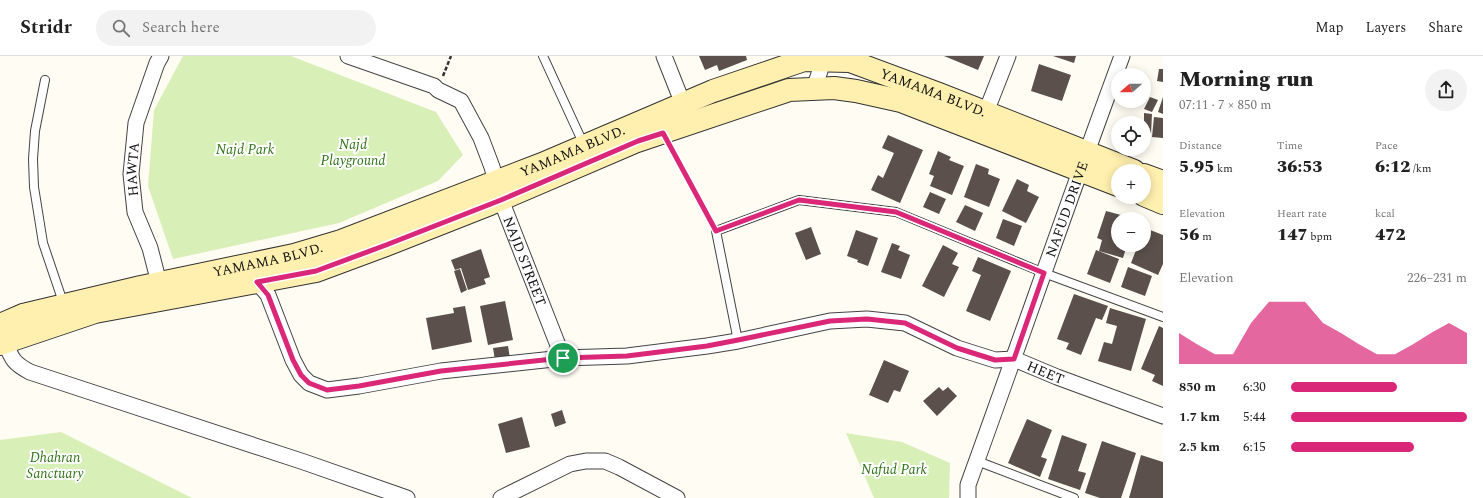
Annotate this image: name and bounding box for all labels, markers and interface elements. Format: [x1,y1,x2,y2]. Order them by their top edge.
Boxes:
search box [96,10,376,46]
text: Stridr [20,13,72,42]
text: Search here [142,16,220,39]
icon: search [110,17,132,39]
text: Map [1315,17,1344,38]
text: Layers [1366,17,1406,38]
text: Share [1428,17,1463,38]
street label: YAMAMA BLVD. [877,63,990,122]
text: Morning run [1179,63,1314,96]
north arrow [1111,68,1151,108]
map controls [1111,68,1151,252]
button: share [1425,69,1467,111]
text: 07:11 · 7 × 850 m [1179,95,1271,115]
button: locate [1111,116,1151,156]
street label: YAMAMA BLVD. [517,119,628,182]
park label: Najd Playground [321,134,385,171]
text: Distance [1179,137,1222,154]
text: Time [1277,137,1303,154]
text: Pace [1375,137,1398,154]
park label: Najd Park [216,139,275,160]
street label: HAWTA [120,141,145,198]
text: 5.95 [1179,154,1214,180]
text: 36:53 [1277,154,1323,180]
text: 6:12 [1375,154,1410,180]
street label: NAFUD DRIVE [1040,158,1093,260]
text: km [1214,160,1233,177]
text: /km [1410,160,1431,177]
button: + [1111,164,1151,204]
text: Elevation [1179,205,1225,222]
text: Heart rate [1277,205,1327,222]
text: kcal [1375,205,1395,222]
button: − [1111,212,1151,252]
street label: NAJD STREET [498,213,552,309]
text: 56 [1179,222,1199,248]
text: 147 [1277,222,1308,248]
text: 472 [1375,222,1406,248]
text: m [1199,228,1212,245]
text: bpm [1308,228,1332,245]
street label: YAMAMA BLVD. [211,237,325,282]
text: Elevation [1179,268,1233,288]
text: 226–231 m [1407,268,1467,288]
pin [546,341,580,375]
icon: arrive [552,347,574,369]
street label: HEET [1024,355,1067,389]
text: 850 m [1179,377,1216,397]
text: 6:30 [1243,377,1266,397]
text: 1.7 km [1179,407,1220,427]
text: 5:44 [1243,407,1266,427]
text: 2.5 km [1179,437,1220,457]
text: 6:15 [1243,437,1266,457]
park label: Dhahran Sanctuary [27,447,84,484]
park label: Nafud Park [861,459,927,480]

